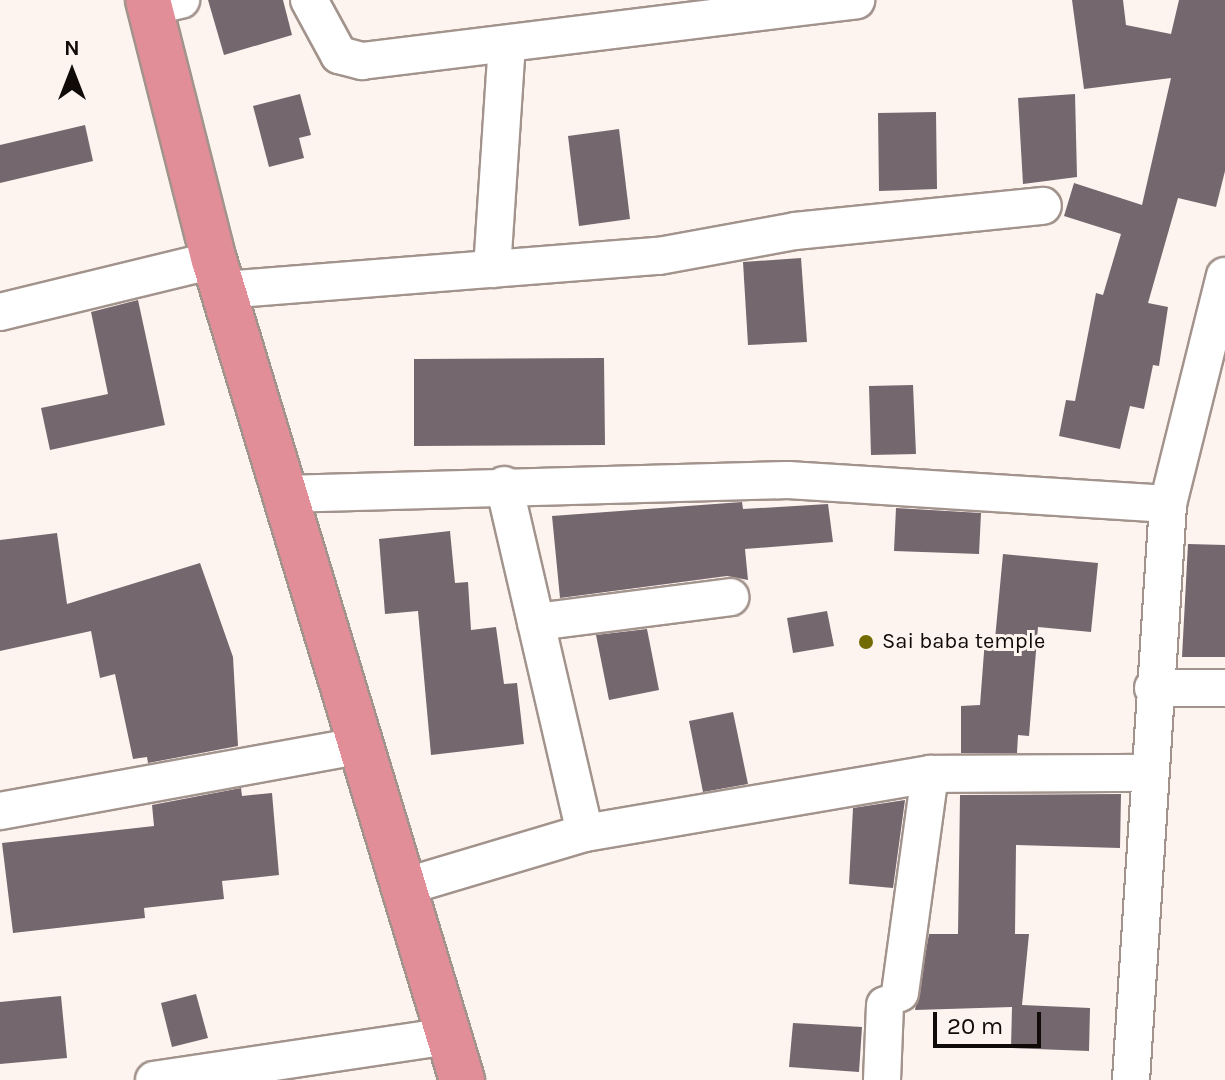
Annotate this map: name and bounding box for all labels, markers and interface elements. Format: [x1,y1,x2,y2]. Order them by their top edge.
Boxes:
north arrow [32,32,112,112]
text: N [64,35,80,61]
place label: Sai baba temple [882,629,1045,655]
marker: Sai baba temple [857,633,875,651]
scale bar [937,996,1045,1046]
text: 20 m [947,1012,1003,1040]

